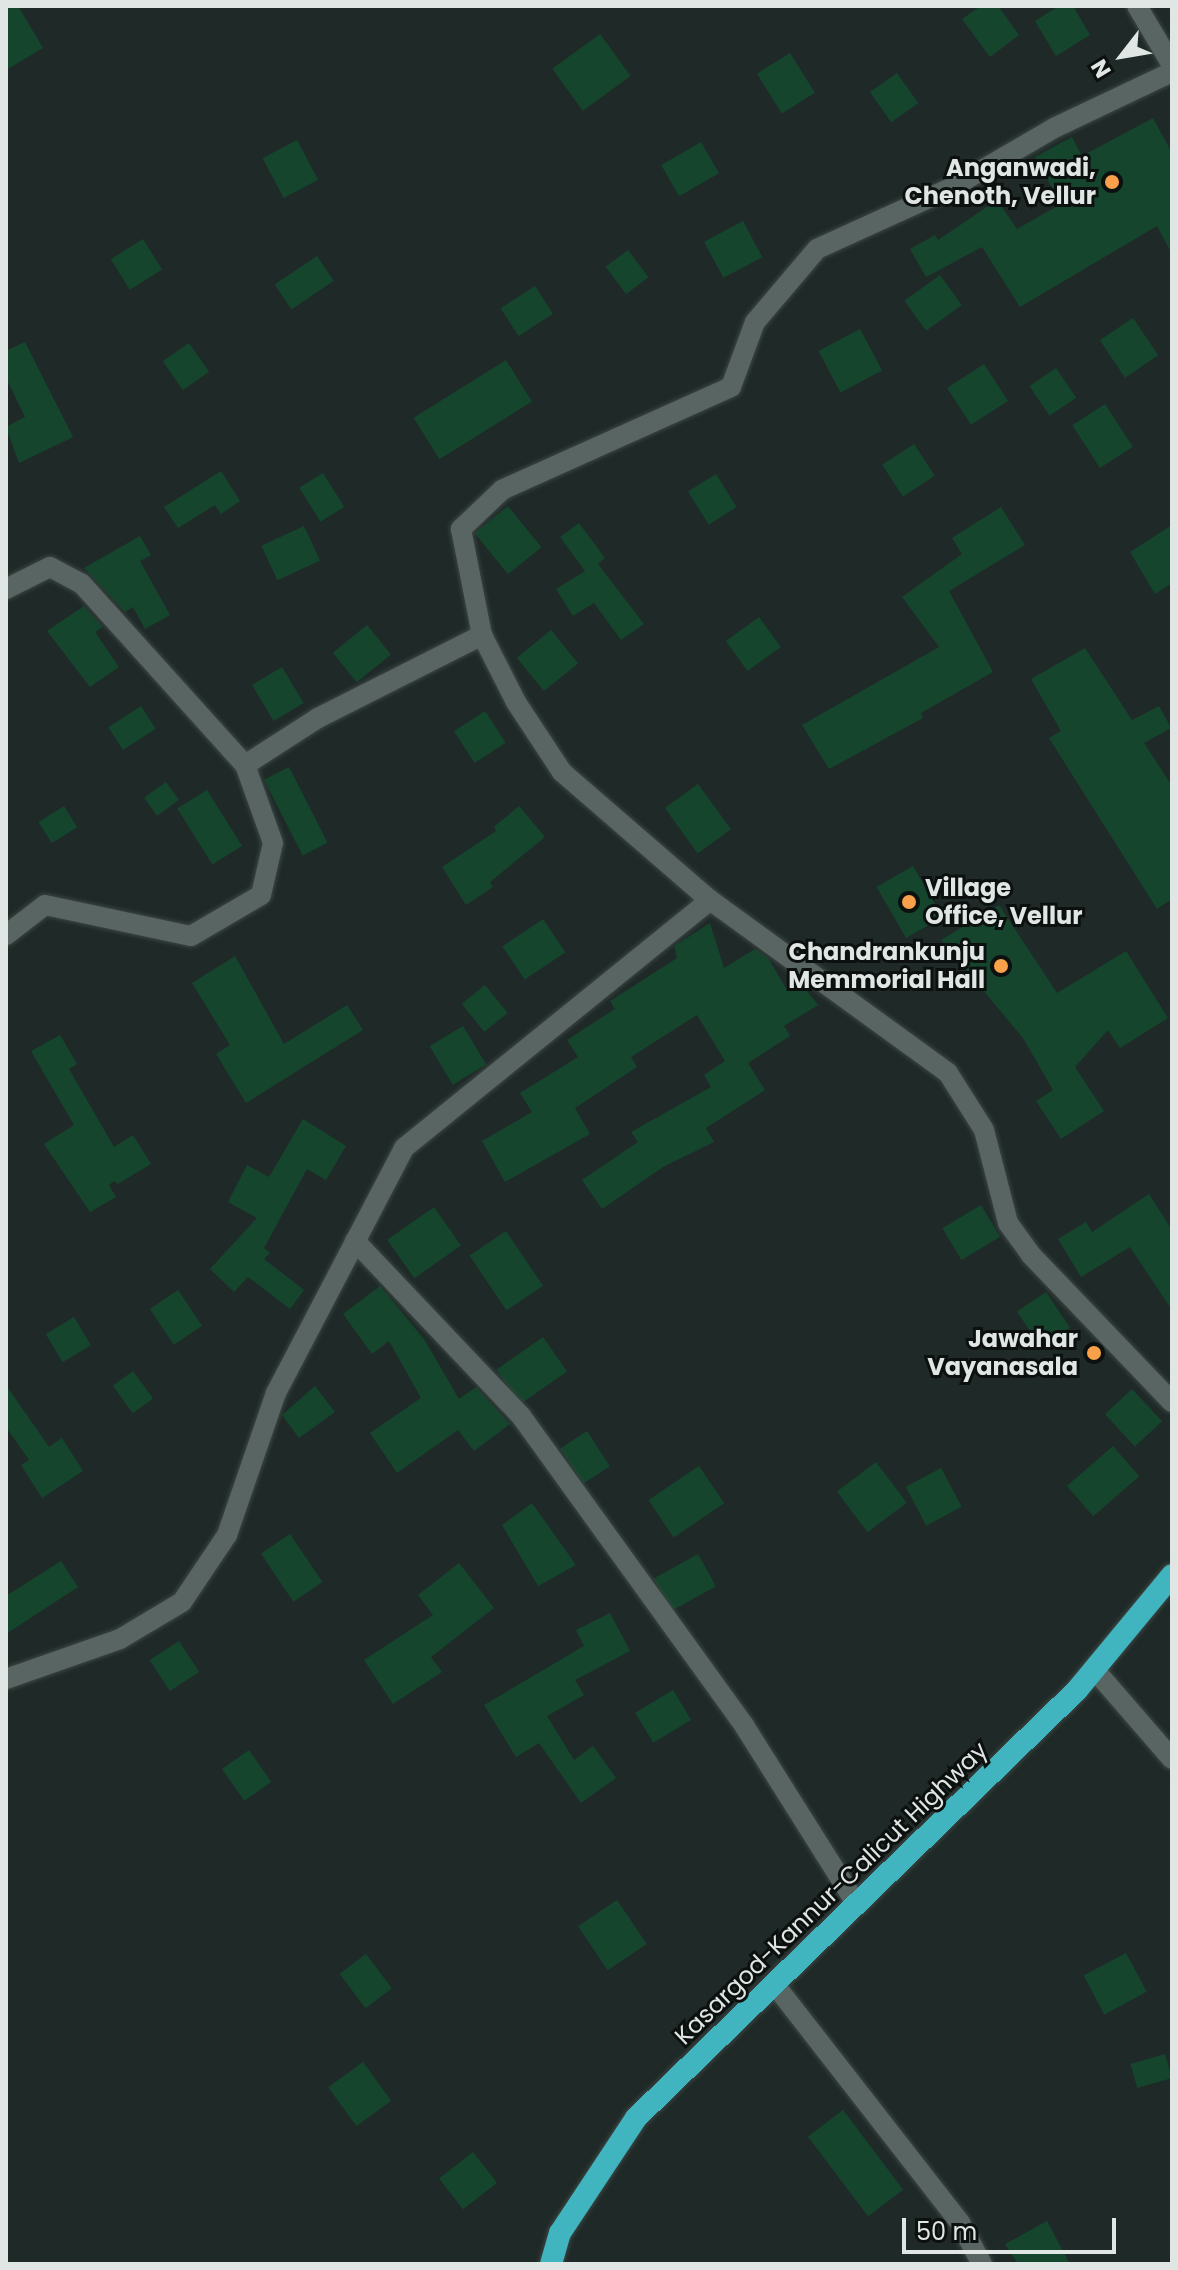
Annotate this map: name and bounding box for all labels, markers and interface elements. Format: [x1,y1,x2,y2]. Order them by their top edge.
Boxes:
north arrow [1082,16,1162,96]
text: N [1083,54,1119,84]
place label: Anganwadi, Chenoth, Vellur [904,154,1096,210]
marker: Anganwadi, Chenoth, Vellur [1103,173,1121,191]
place label: Village Office, Vellur [925,874,1082,930]
marker: Village Office, Vellur [900,893,918,911]
place label: Chandrankunju Memmorial Hall [788,938,985,994]
marker: Chandrankunju Memmorial Hall [992,957,1010,975]
place label: Jawahar Vayanasala [927,1325,1078,1381]
marker: Jawahar Vayanasala [1085,1344,1103,1362]
street label: Kasargod-Kannur-Calicut Highway [669,1736,993,2050]
scale bar [906,2202,1120,2252]
text: 50 m [916,2215,977,2248]

